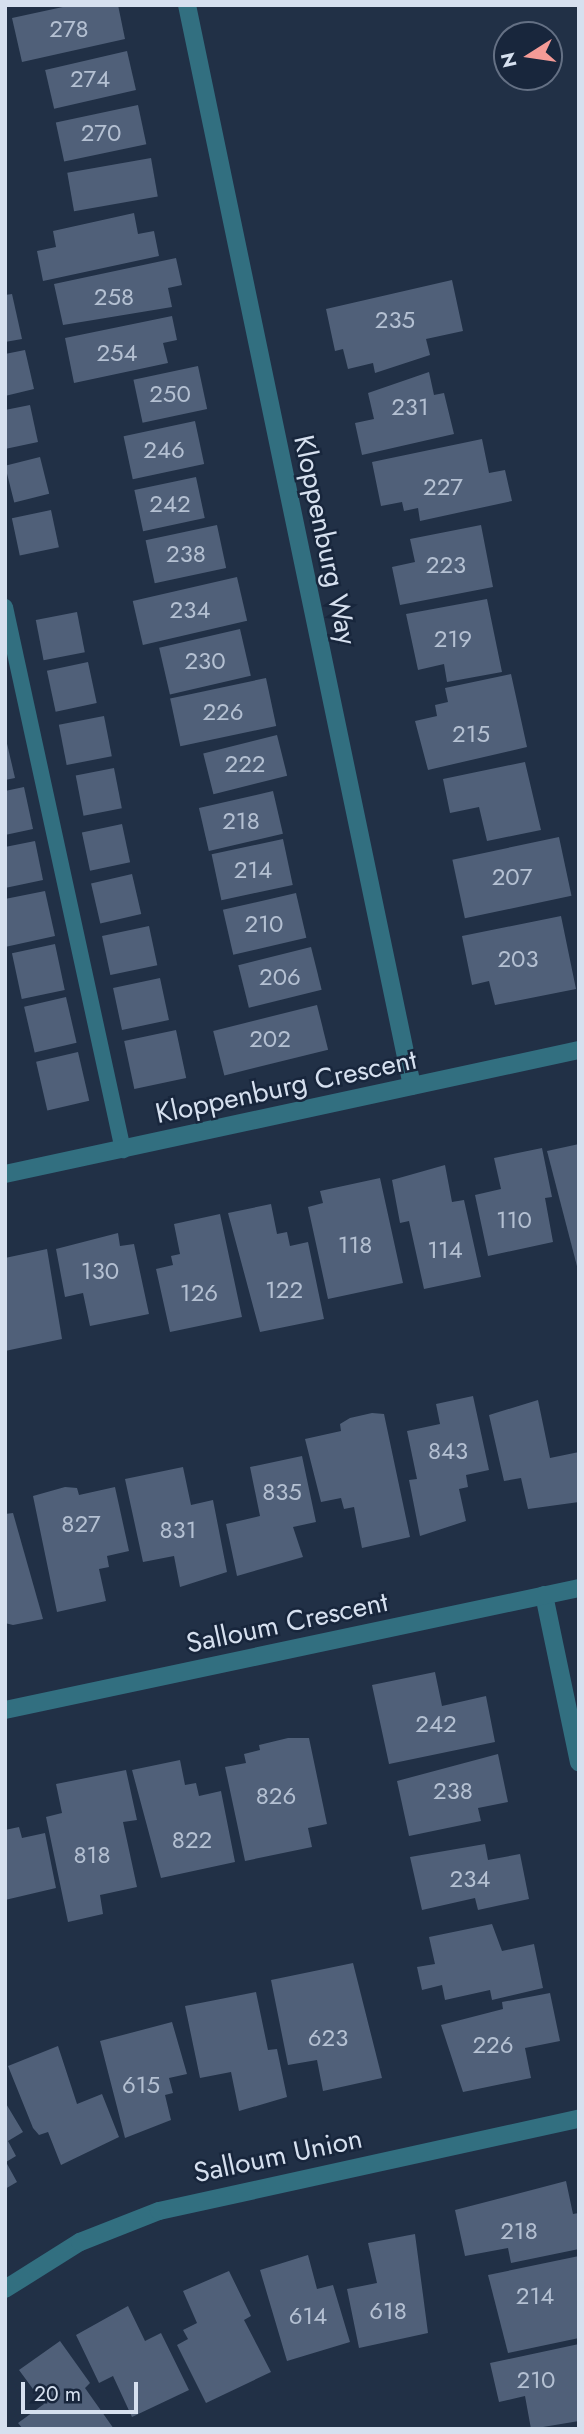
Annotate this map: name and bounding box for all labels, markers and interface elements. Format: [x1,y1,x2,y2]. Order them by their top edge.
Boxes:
house number: 278 [49,15,89,43]
north arrow [493,21,563,91]
text: N [494,50,524,70]
house number: 274 [70,65,110,93]
house number: 270 [81,119,121,147]
house number: 258 [94,283,134,311]
house number: 235 [375,306,415,334]
house number: 254 [96,339,138,367]
house number: 250 [149,380,191,408]
house number: 231 [391,393,429,421]
street label: Kloppenburg Way [286,432,364,648]
house number: 246 [143,436,185,464]
house number: 227 [423,473,463,501]
house number: 242 [149,490,191,518]
house number: 238 [166,540,206,568]
house number: 223 [426,551,466,579]
house number: 234 [170,596,210,624]
house number: 219 [434,625,472,653]
house number: 230 [184,647,226,675]
house number: 226 [202,698,244,726]
house number: 215 [452,720,490,748]
house number: 222 [225,750,265,778]
house number: 218 [222,807,260,835]
house number: 214 [234,856,272,884]
house number: 207 [492,863,532,891]
house number: 210 [245,910,283,938]
house number: 203 [497,945,539,973]
house number: 206 [259,963,301,991]
house number: 202 [249,1025,291,1053]
street label: Kloppenburg Crescent [152,1043,420,1131]
house number: 110 [496,1206,532,1234]
house number: 118 [338,1231,372,1259]
house number: 114 [427,1236,463,1264]
house number: 130 [81,1257,119,1285]
house number: 122 [265,1276,303,1304]
house number: 126 [180,1279,218,1307]
house number: 843 [428,1437,468,1465]
house number: 835 [262,1478,302,1506]
house number: 827 [61,1510,101,1538]
house number: 831 [159,1516,197,1544]
street label: Salloum Crescent [183,1585,391,1661]
house number: 242 [415,1710,457,1738]
house number: 238 [433,1777,473,1805]
house number: 826 [256,1782,296,1810]
house number: 822 [172,1826,212,1854]
house number: 818 [73,1841,111,1869]
house number: 234 [450,1865,490,1893]
house number: 623 [308,2024,348,2052]
house number: 226 [472,2031,514,2059]
house number: 615 [122,2071,160,2099]
street label: Salloum Union [191,2122,365,2190]
house number: 218 [500,2217,538,2245]
house number: 214 [516,2282,554,2310]
house number: 618 [369,2297,407,2325]
house number: 614 [289,2302,327,2330]
house number: 210 [517,2366,555,2394]
scale bar [24,2368,142,2412]
text: 20 m [34,2379,81,2409]

